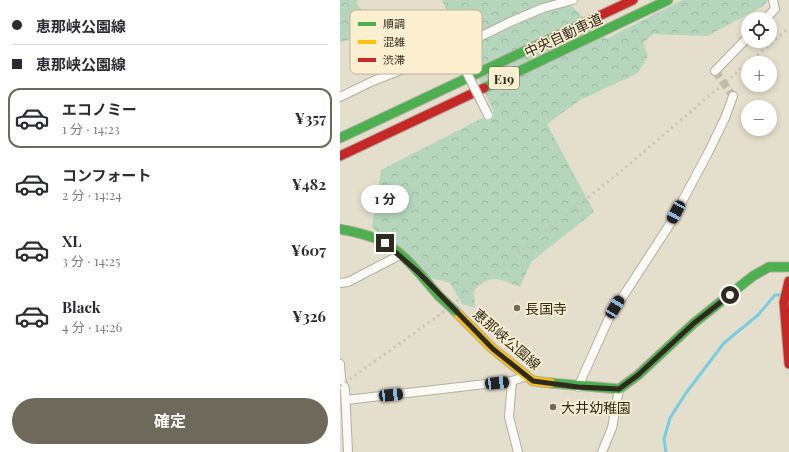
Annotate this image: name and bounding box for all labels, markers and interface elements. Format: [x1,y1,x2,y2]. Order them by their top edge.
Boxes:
street label: 中央自動車道 [521,9,605,61]
legend [350,10,482,74]
map controls [741,12,777,136]
button: locate [741,12,777,48]
text: 恵那峡公園線 [36,16,126,36]
text: 順調 [383,16,405,31]
text: 混雑 [383,34,405,49]
text: 渋滞 [383,52,405,67]
text: 恵那峡公園線 [36,54,126,74]
button: + [741,56,777,92]
road number: E19 [489,67,519,89]
text: エコノミー [62,99,137,119]
icon: car [14,100,50,136]
button: − [741,100,777,136]
text: ¥357 [295,108,326,128]
text: 1 分 · 14:23 [62,120,120,137]
text: コンフォート [62,165,152,185]
icon: car [14,166,50,202]
text: ¥482 [292,174,326,194]
callout: 1 分 [361,185,409,213]
text: 2 分 · 14:24 [62,186,122,203]
text: 1 分 [374,190,396,207]
car [665,199,687,225]
text: XL [62,231,82,251]
icon: car [14,232,50,268]
route end [376,234,394,252]
text: ¥607 [291,240,326,260]
text: 3 分 · 14:25 [62,252,120,269]
route start [721,286,739,304]
car [604,294,626,320]
text: Black [62,297,101,317]
icon: car [14,298,50,334]
place label: 長国寺 [525,299,567,318]
marker: 長国寺 [512,303,522,313]
street label: 恵那峡公園線 [469,304,545,374]
text: ¥326 [292,306,326,326]
text: 4 分 · 14:26 [62,318,122,335]
car [484,376,510,390]
car [378,388,404,402]
button: 確定 [12,398,328,444]
place label: 大井幼稚園 [561,398,631,417]
marker: 大井幼稚園 [548,402,558,412]

